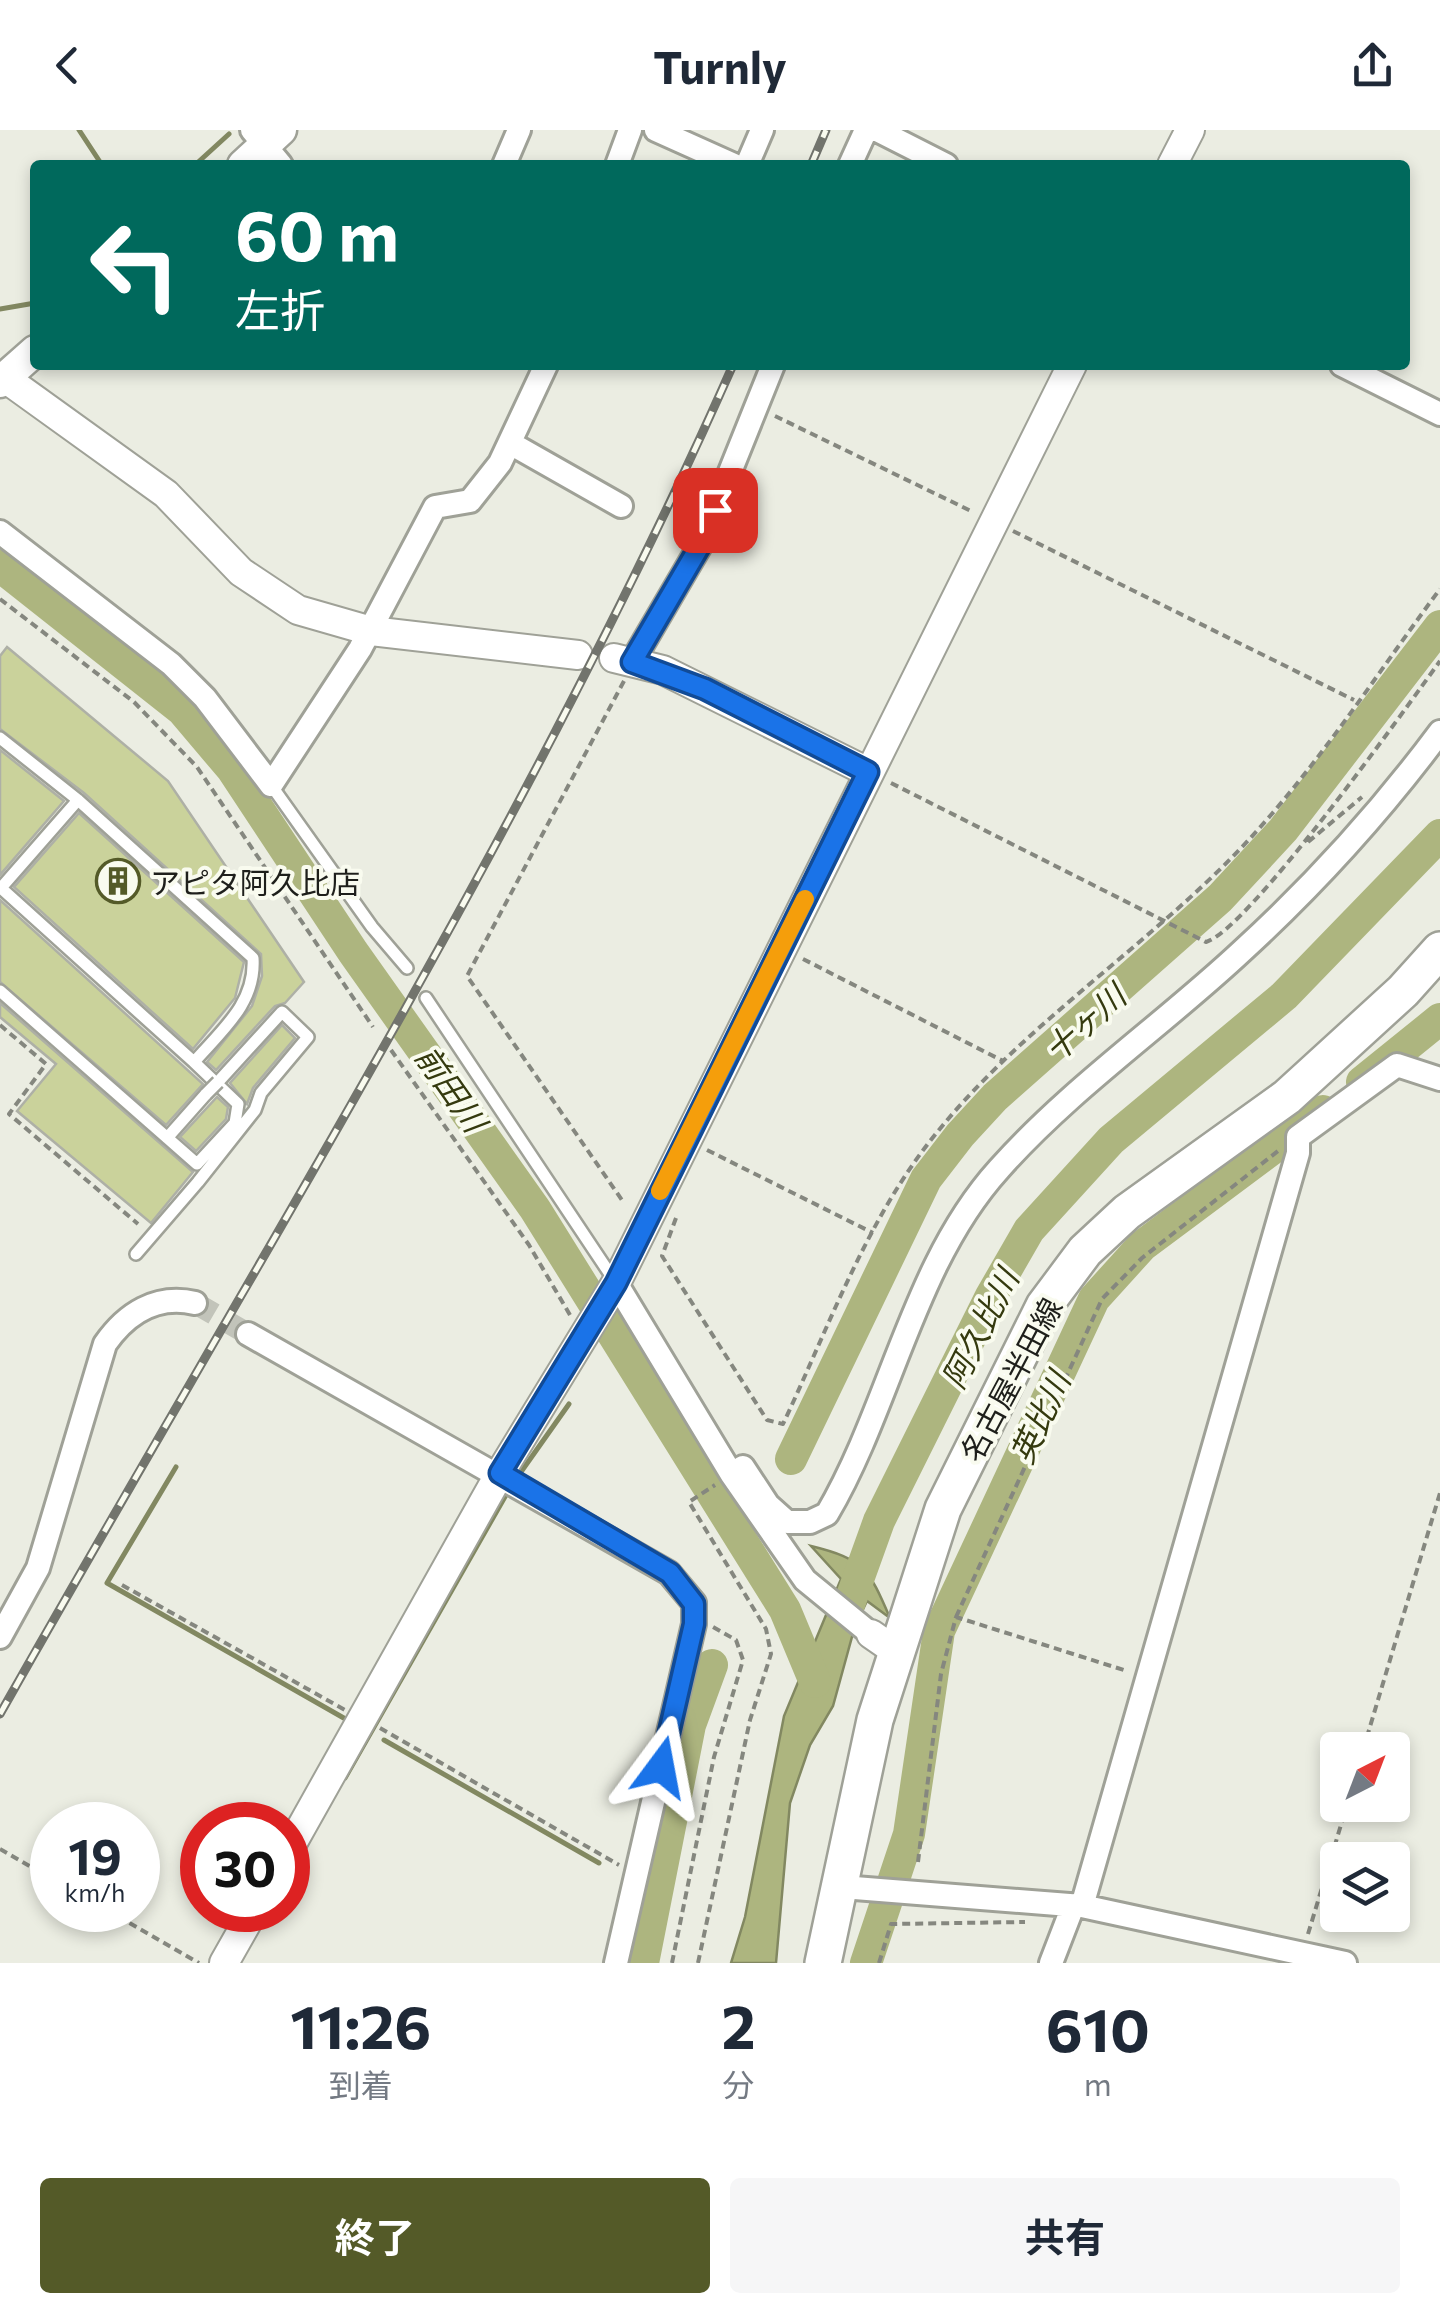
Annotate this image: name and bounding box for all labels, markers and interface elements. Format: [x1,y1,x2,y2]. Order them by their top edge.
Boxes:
icon: back [40,38,95,93]
text: Turnly [653,38,787,93]
icon: share [1345,38,1400,93]
text: 60 m [235,190,399,275]
icon: left [70,200,200,330]
text: 左折 [235,281,325,336]
pin [673,468,758,553]
icon: arrive [688,483,743,538]
building icon: アピタ阿久比店 [95,858,141,904]
place label: アピタ阿久比店 [150,863,360,900]
water label: 十ヶ川 [1035,973,1135,1069]
water label: 前田川 [408,1037,498,1141]
water label: 阿久比川 [932,1259,1027,1394]
street label: 名古屋半田線 [951,1291,1069,1467]
water label: 英比川 [1001,1362,1079,1469]
position arrow [609,1715,713,1819]
north arrow [1320,1732,1410,1822]
map controls [1320,1732,1410,1932]
speed limit sign: 30 [180,1802,310,1932]
text: 19 [68,1824,122,1885]
button: layers [1320,1842,1410,1932]
text: km/h [65,1877,125,1907]
text: 11:26 [290,1988,431,2061]
text: 2 [721,1988,756,2061]
text: 610 [1046,1991,1150,2064]
text: m [1084,2063,1112,2103]
text: 到着 [329,2064,393,2104]
text: 分 [722,2064,754,2104]
button: 終了 [40,2178,710,2293]
button: 共有 [730,2178,1400,2293]

